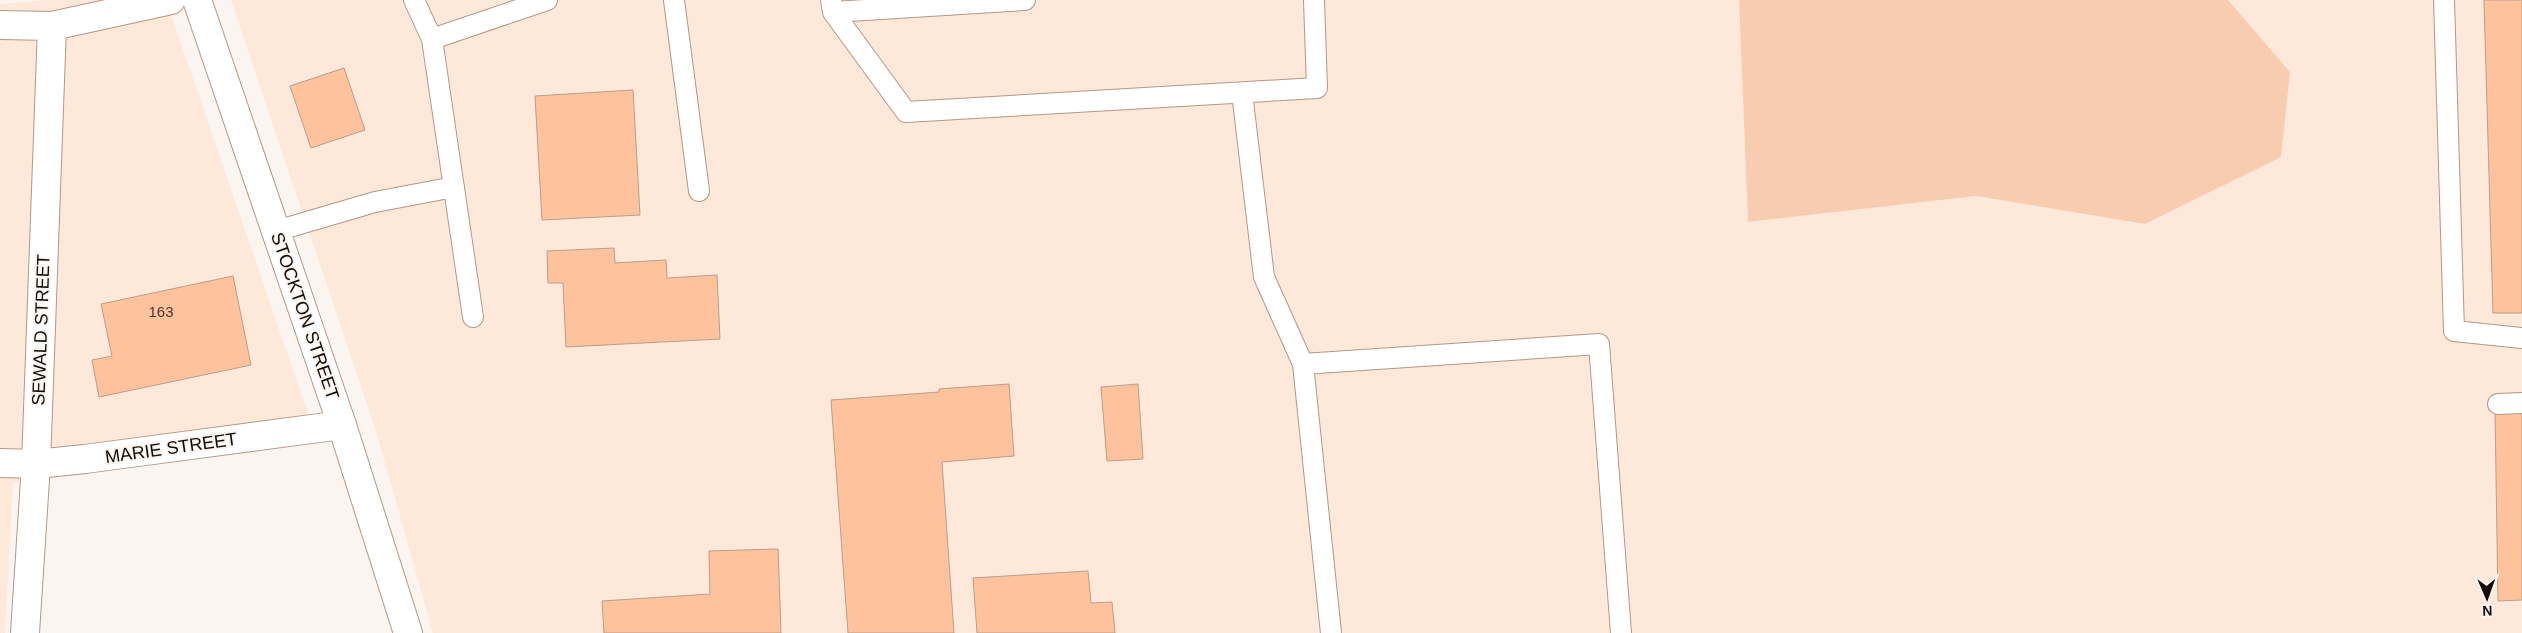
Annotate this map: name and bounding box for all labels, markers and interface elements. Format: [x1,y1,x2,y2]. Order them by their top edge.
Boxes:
street label: STOCKTON STREET [267,230,343,402]
street label: SEWALD STREET [28,254,54,406]
house number: 163 [148,303,174,320]
street label: MARIE STREET [104,429,238,467]
north arrow [2462,573,2512,623]
text: N [2482,603,2493,619]

